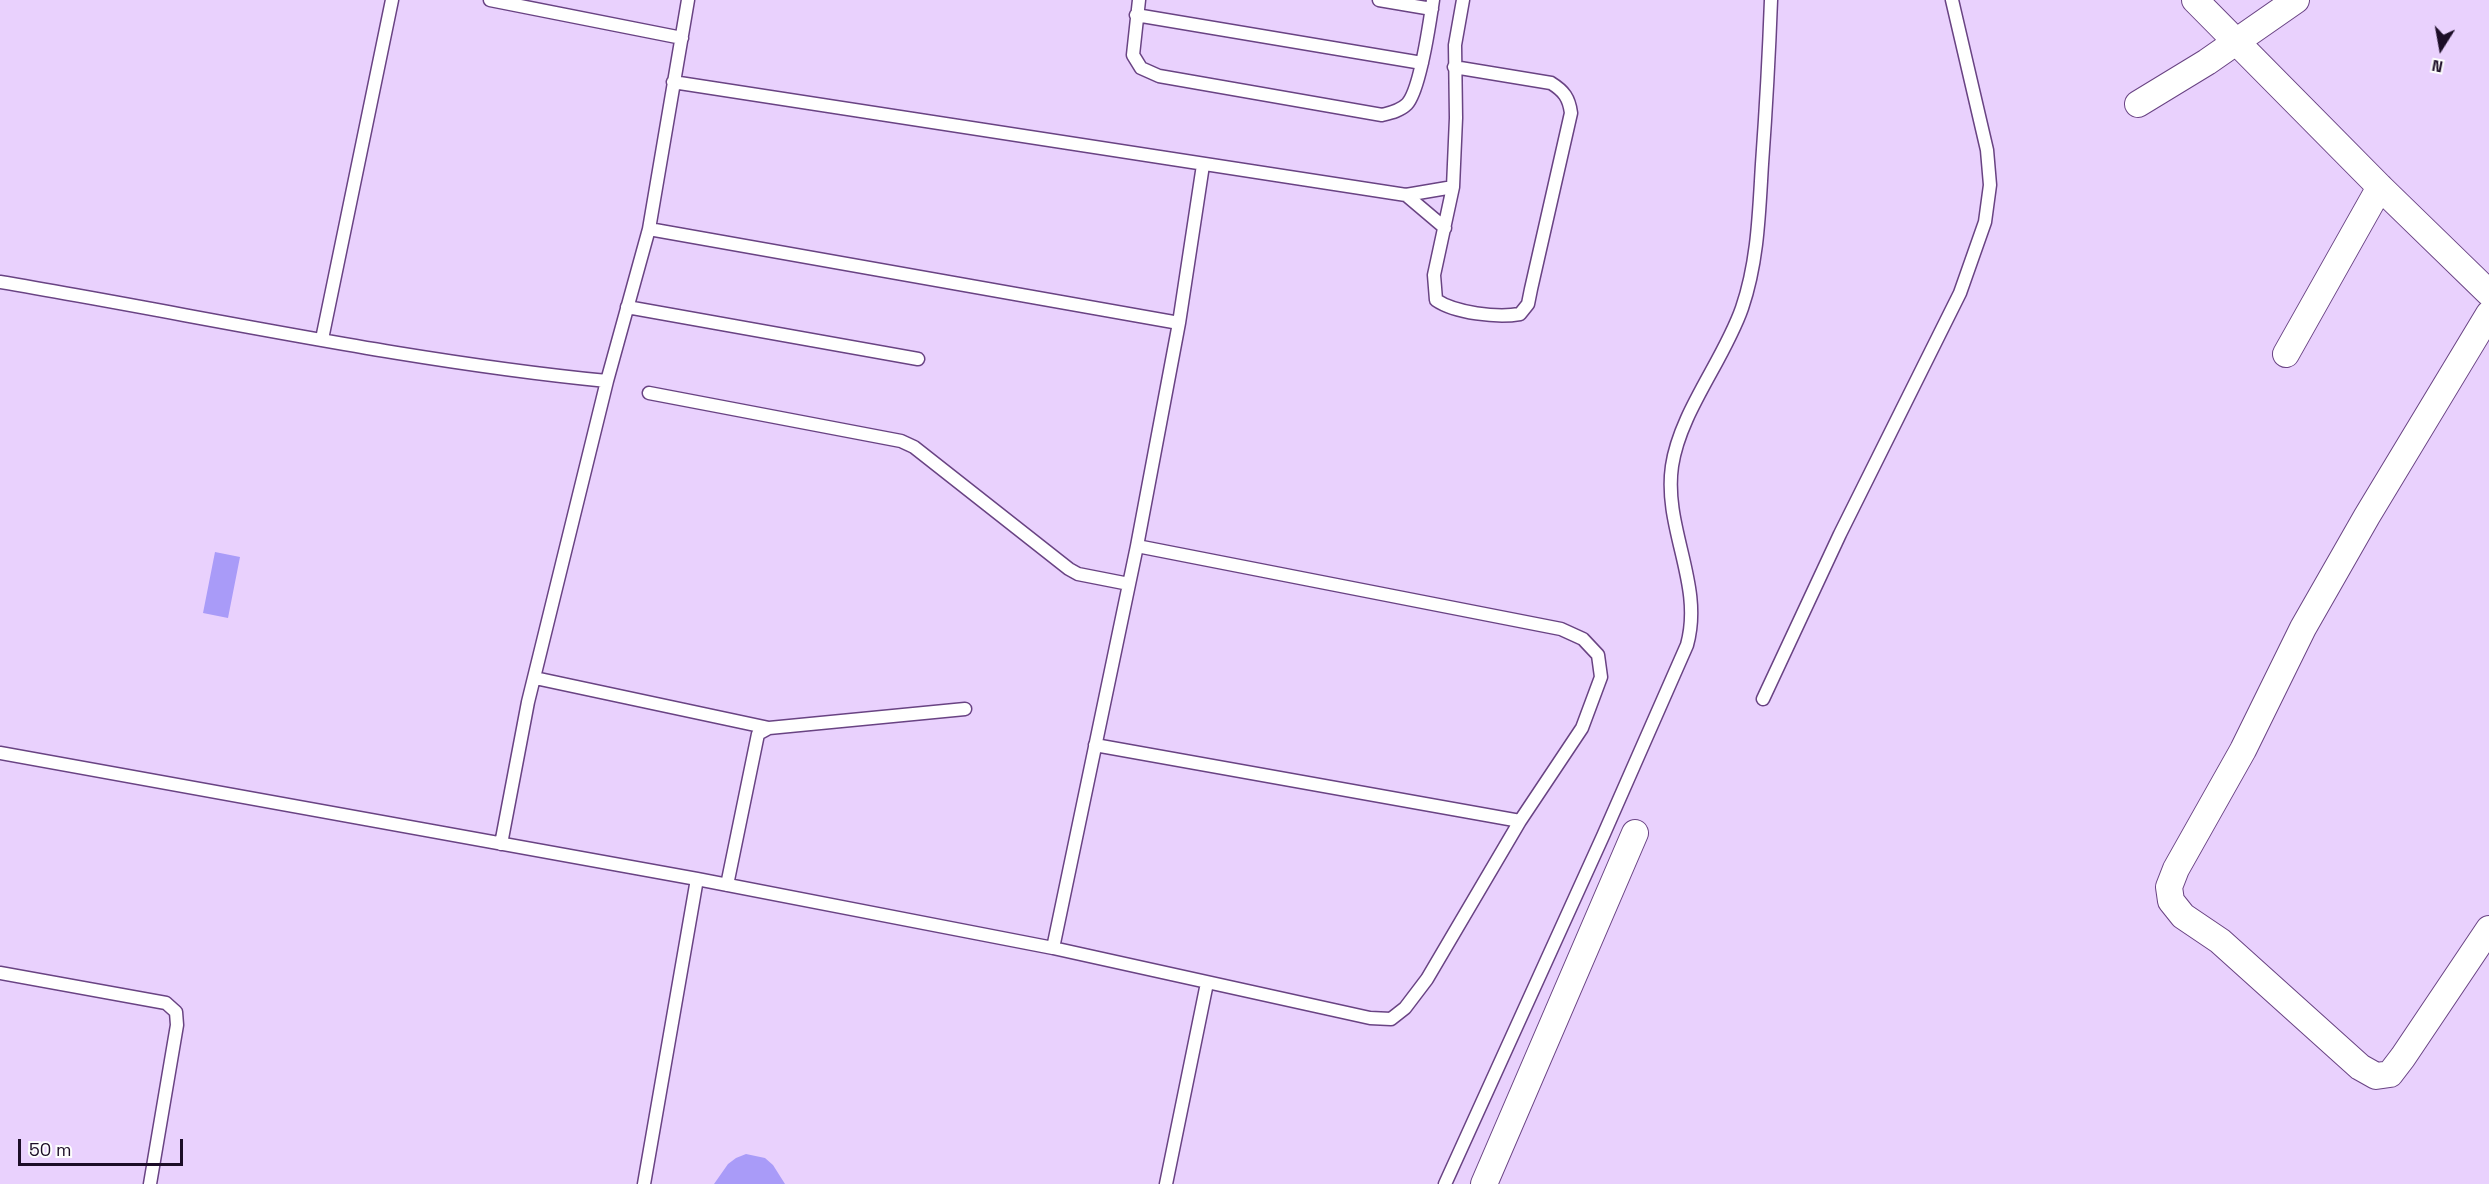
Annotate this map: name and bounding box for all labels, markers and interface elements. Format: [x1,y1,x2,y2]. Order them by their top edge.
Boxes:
north arrow [2411,18,2471,78]
text: N [2430,55,2445,77]
scale bar [21,1127,186,1165]
text: 50 m [29,1138,71,1161]

